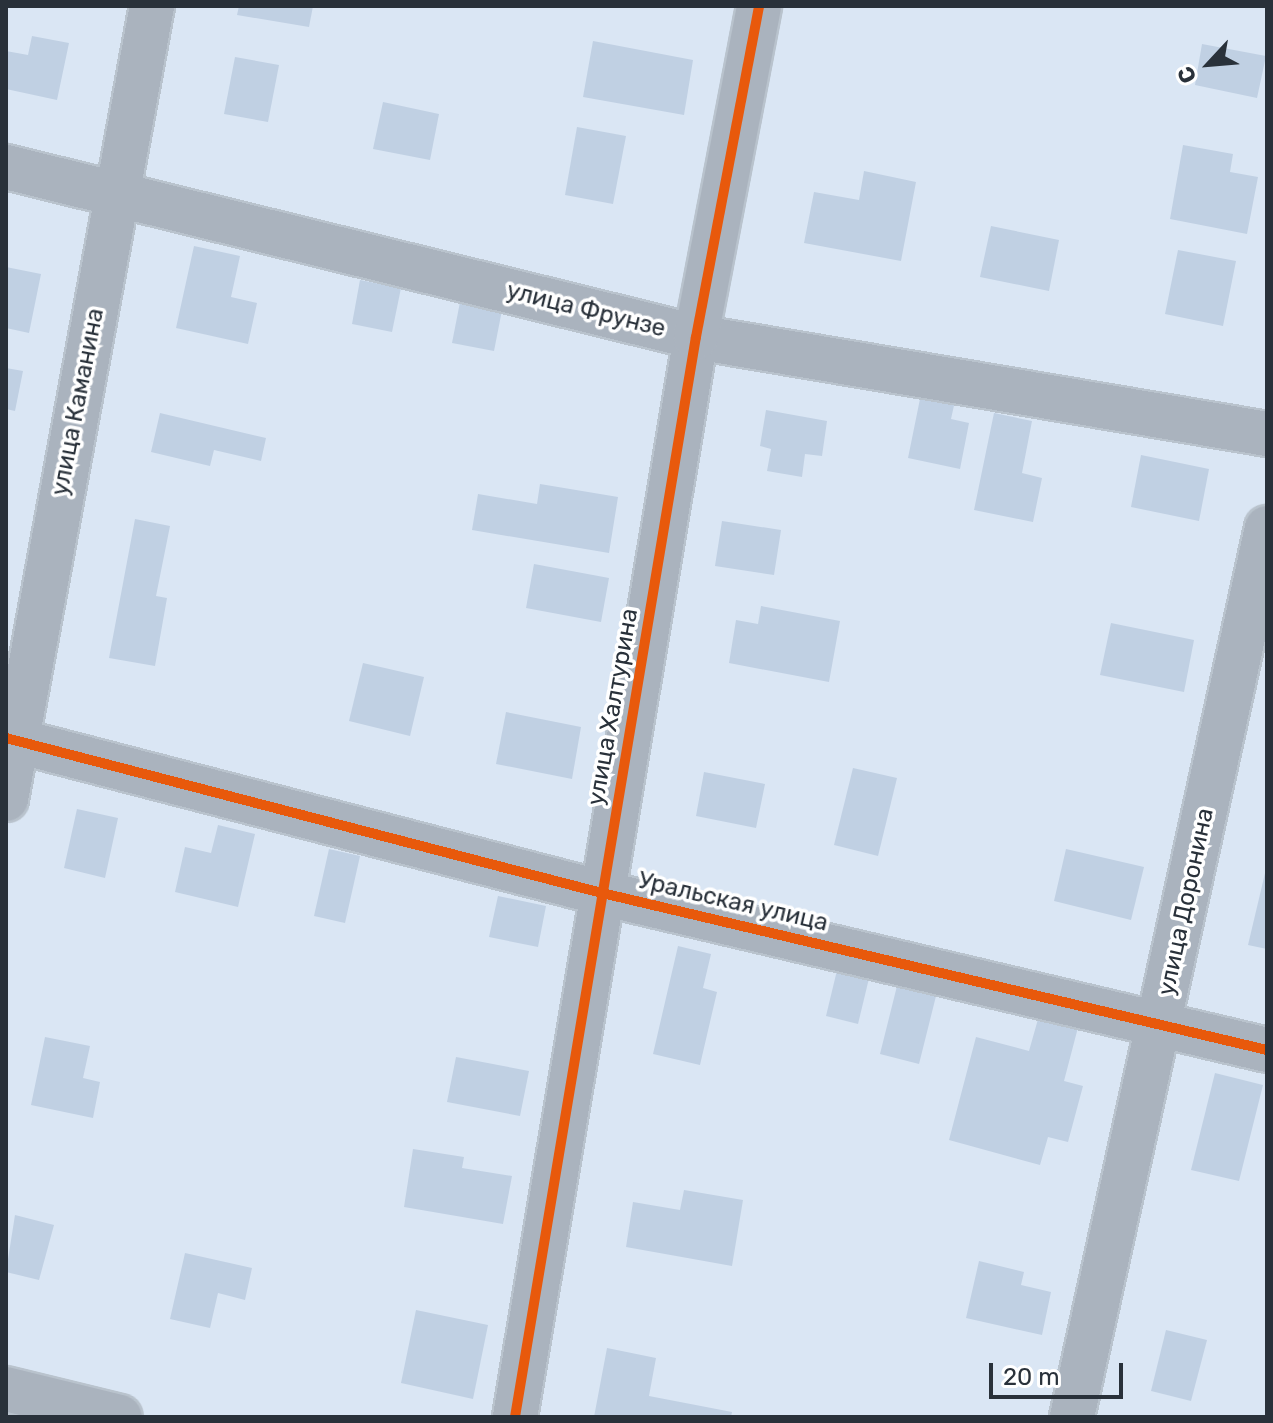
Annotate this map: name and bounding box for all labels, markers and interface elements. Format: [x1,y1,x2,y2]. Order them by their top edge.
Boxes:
north arrow [1169,24,1249,104]
text: С [1171,62,1203,88]
street label: улица Фрунзе [504,276,668,344]
street label: улица Каманина [46,306,110,498]
street label: улица Халтурина [581,606,645,808]
street label: улица Доронина [1152,806,1220,998]
street label: Уральская улица [635,866,831,938]
scale bar [993,1347,1127,1397]
text: 20 m [1003,1363,1060,1391]

